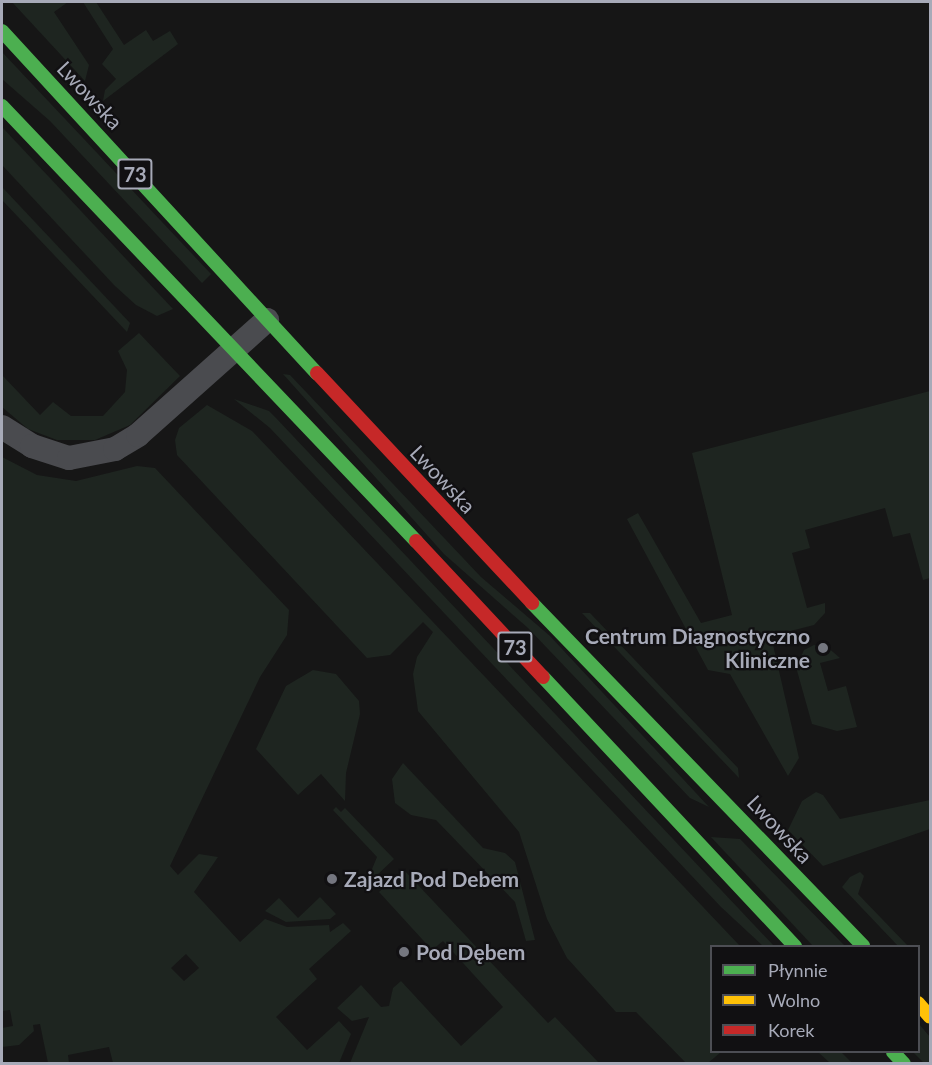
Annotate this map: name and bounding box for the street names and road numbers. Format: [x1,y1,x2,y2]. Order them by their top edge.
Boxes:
street label: Lwowska [52,56,128,134]
road number: 73 [117,157,153,191]
street label: Lwowska [405,440,481,518]
road number: 73 [497,630,533,664]
street label: Lwowska [742,790,818,868]

